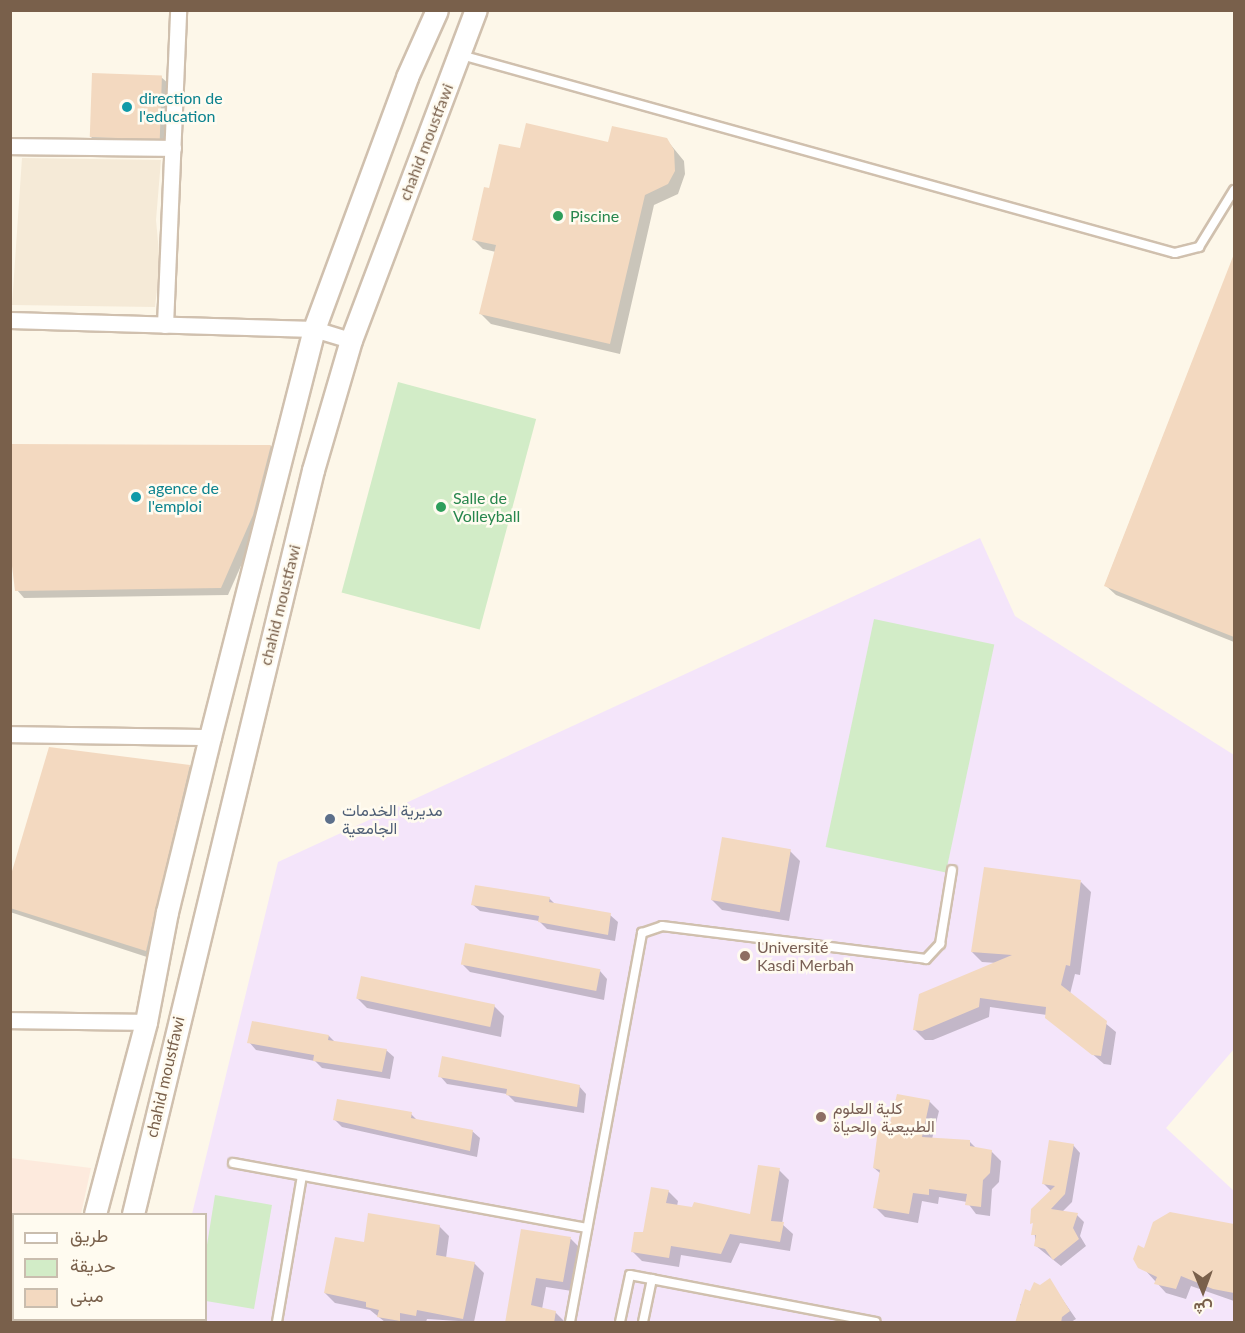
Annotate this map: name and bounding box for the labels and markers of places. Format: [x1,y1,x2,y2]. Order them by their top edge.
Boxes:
place label: direction de l'education [139,88,223,126]
marker: direction de l'education [120,100,134,114]
place label: Piscine [570,206,619,226]
marker: Piscine [551,209,565,223]
place label: agence de l'emploi [148,478,219,516]
place label: Salle de Volleyball [453,488,520,526]
marker: agence de l'emploi [129,490,143,504]
marker: Salle de Volleyball [434,500,448,514]
place label: مديرية الخدمات الجامعية [342,800,443,838]
marker: مديرية الخدمات الجامعية [323,812,337,826]
place label: Université Kasdi Merbah [757,937,854,975]
marker: Université Kasdi Merbah [738,949,752,963]
place label: كلية العلوم الطبيعية والحياة [833,1098,935,1136]
marker: كلية العلوم الطبيعية والحياة [814,1110,828,1124]

